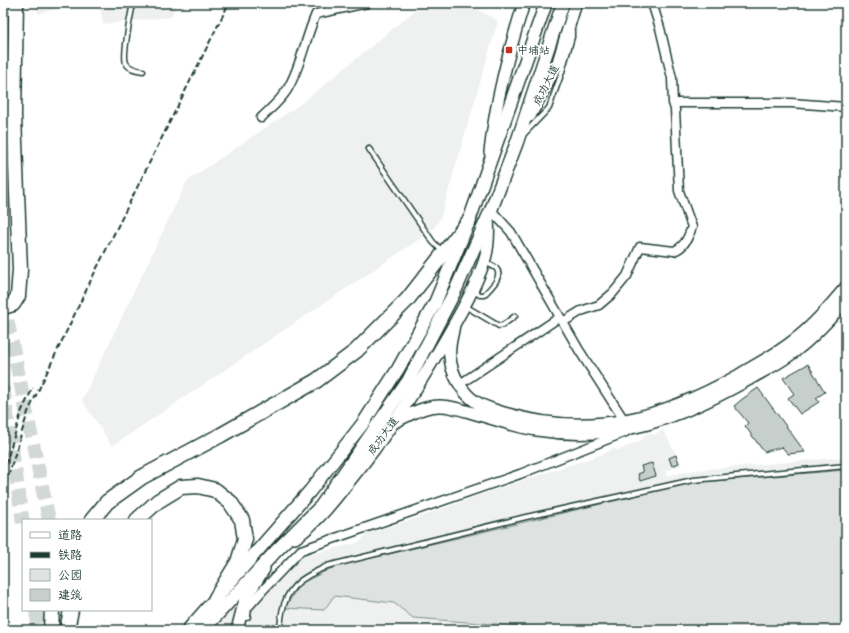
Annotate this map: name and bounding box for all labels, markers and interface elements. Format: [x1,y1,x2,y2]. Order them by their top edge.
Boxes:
place label: 中埔站 [517,43,550,58]
marker: 中埔站 [504,45,514,55]
street label: 成功大道 [529,62,563,108]
street label: 成功大道 [364,414,402,458]
legend [22,519,152,611]
text: 道路 [58,527,82,544]
text: 铁路 [58,547,82,564]
text: 公园 [58,567,82,584]
text: 建筑 [58,587,82,604]

